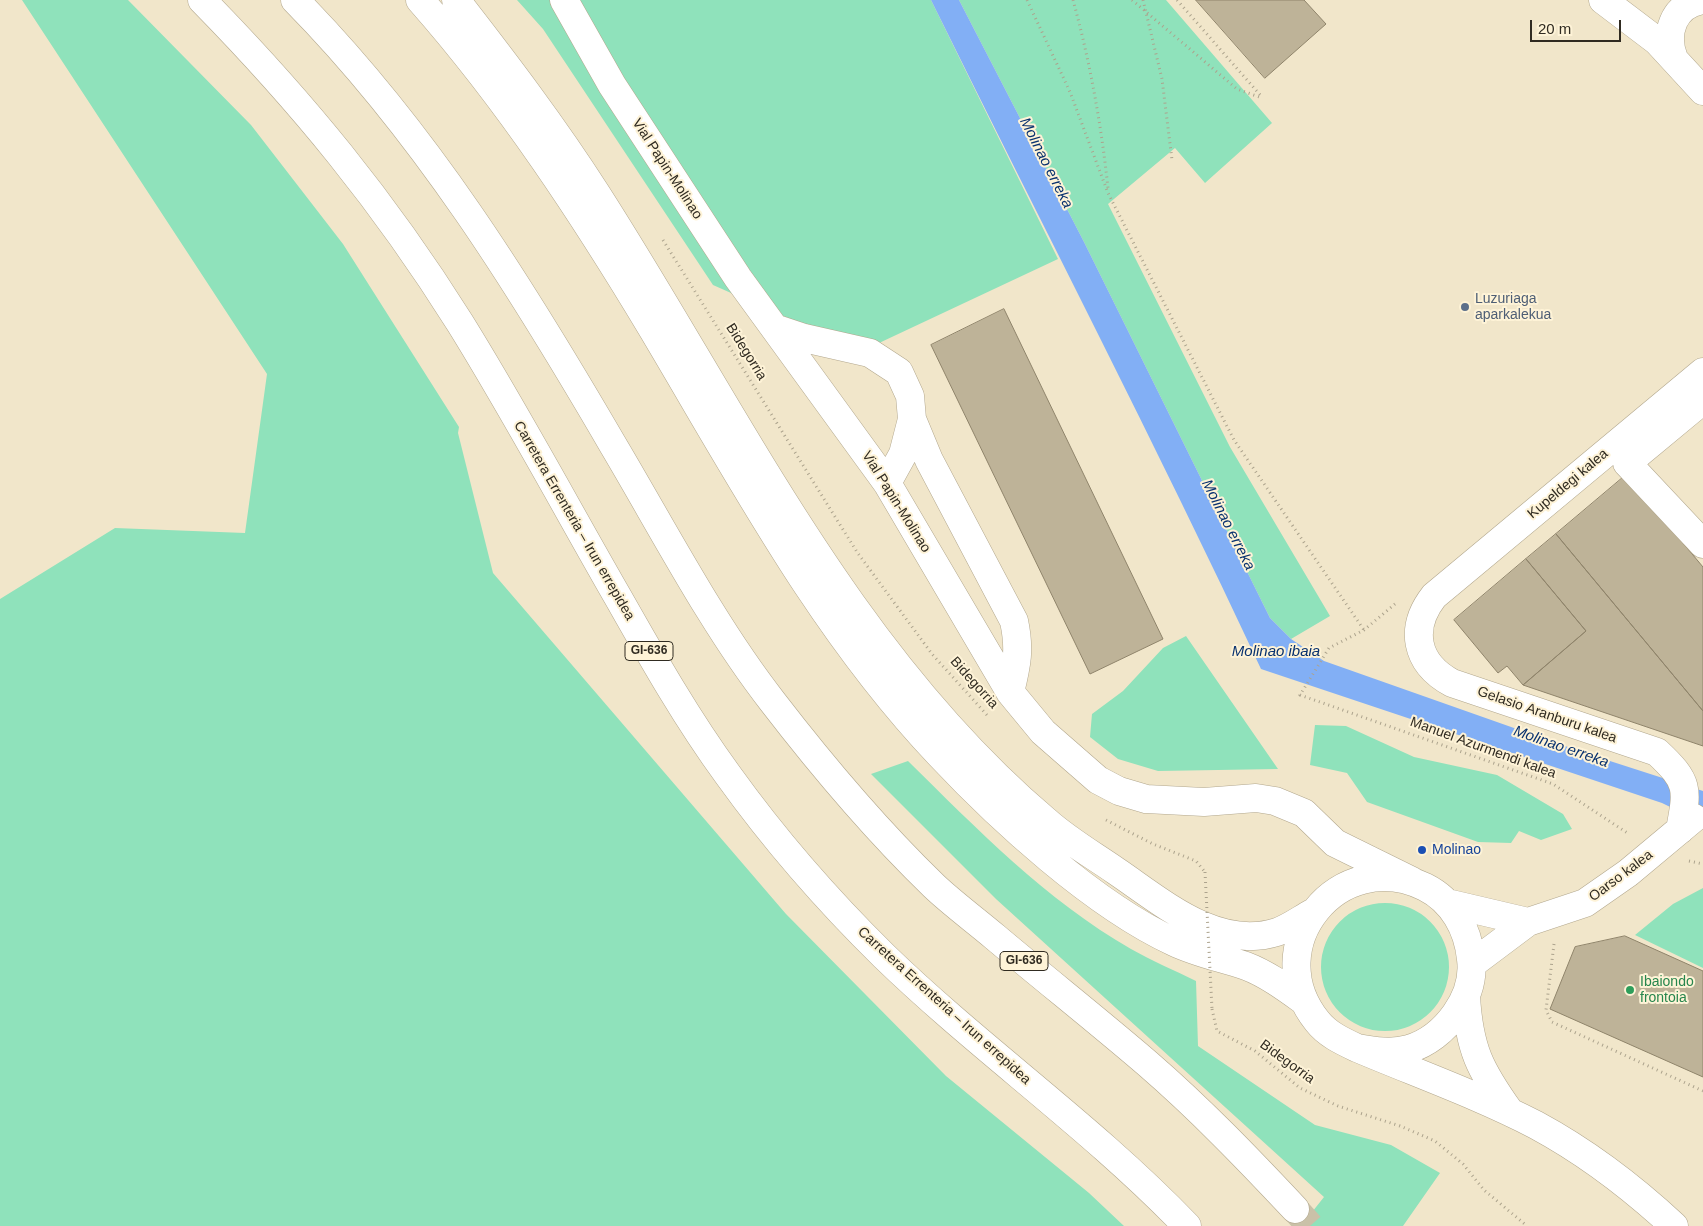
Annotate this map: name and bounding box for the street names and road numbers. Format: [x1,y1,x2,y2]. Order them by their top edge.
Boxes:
street label: Vial Papin-Molinao [628,116,706,222]
street label: Bidegorria [722,320,770,384]
street label: Carretera Errenteria – Irun errepidea [510,418,638,624]
street label: Kupeldegi kalea [1524,446,1612,522]
street label: Vial Papin-Molinao [858,448,934,556]
road number: GI-636 [625,641,673,660]
street label: Bidegorria [946,654,1002,712]
street label: Gelasio Aranburu kalea [1475,683,1619,747]
street label: Manuel Azurmendi kalea [1408,714,1558,782]
street label: Oarso kalea [1586,847,1656,905]
street label: Carretera Errenteria – Irun errepidea [854,924,1034,1088]
road number: GI-636 [1000,951,1048,970]
street label: Bidegorria [1256,1036,1318,1088]

